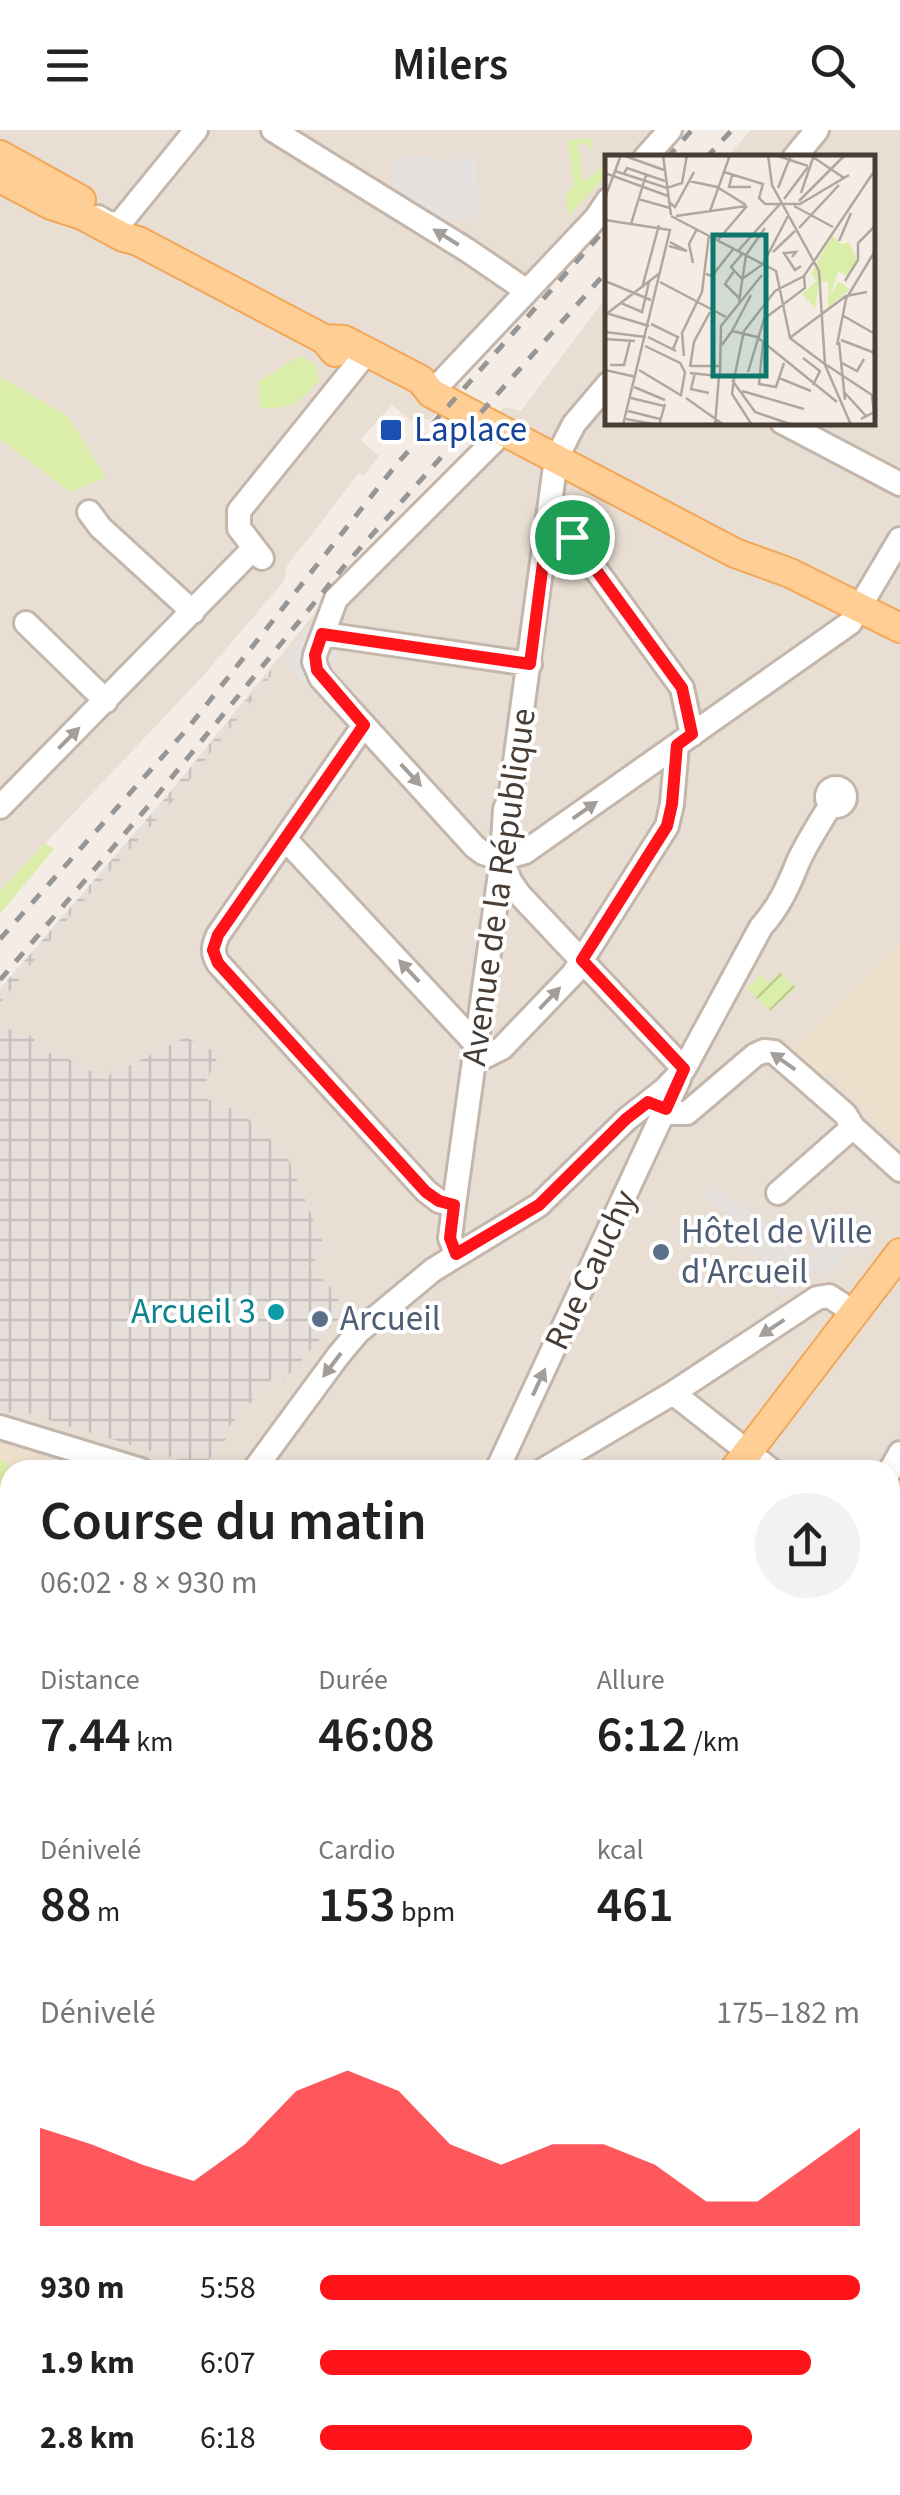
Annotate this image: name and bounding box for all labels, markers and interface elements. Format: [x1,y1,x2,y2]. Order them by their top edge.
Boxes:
text: Milers [392,33,508,97]
icon: menu [40,38,95,93]
icon: search [805,38,860,93]
inset map [605,155,875,425]
one-way arrow [432,229,460,246]
place label: Laplace [414,405,527,455]
marker: Laplace [378,417,404,443]
pin [530,495,615,580]
icon: arrive [545,510,600,565]
street label: Avenue de la République [449,705,549,1069]
one-way arrow [56,727,80,750]
one-way arrow [399,763,422,787]
one-way arrow [571,801,598,820]
one-way arrow [398,960,421,984]
one-way arrow [537,987,561,1011]
one-way arrow [769,1052,796,1071]
street label: Rue Cauchy [532,1182,650,1358]
place label: Hôtel de Ville d'Arcueil [681,1207,872,1297]
marker: Hôtel de Ville d'Arcueil [650,1241,672,1263]
place label: Arcueil 3 [131,1287,256,1337]
place label: Arcueil [340,1294,441,1344]
marker: Arcueil 3 [265,1301,287,1323]
marker: Arcueil [309,1308,331,1330]
one-way arrow [758,1318,786,1336]
one-way arrow [322,1352,342,1378]
one-way arrow [530,1367,547,1396]
text: Course du matin [40,1483,427,1561]
button: share [755,1493,860,1598]
text: 06:02 · 8 × 930 m [40,1560,258,1606]
text: Distance [40,1660,140,1700]
text: Durée [318,1660,388,1700]
text: Allure [597,1660,665,1700]
text: 7.44 [40,1700,131,1771]
text: 46:08 [318,1700,435,1771]
text: 6:12 [597,1700,687,1771]
text: km [131,1722,173,1762]
text: /km [687,1722,740,1762]
text: Dénivelé [40,1830,141,1870]
text: Cardio [318,1830,395,1870]
text: kcal [597,1830,644,1870]
text: 88 [40,1870,91,1941]
text: 153 [318,1870,395,1941]
text: 461 [597,1870,674,1941]
text: m [91,1892,120,1932]
text: bpm [395,1892,455,1932]
text: Dénivelé [40,1990,156,2036]
text: 175–182 m [716,1990,860,2036]
text: 930 m [40,2265,125,2311]
text: 5:58 [200,2265,256,2311]
text: 1.9 km [40,2340,135,2386]
text: 6:07 [200,2340,256,2386]
text: 2.8 km [40,2415,135,2461]
text: 6:18 [200,2415,256,2461]

